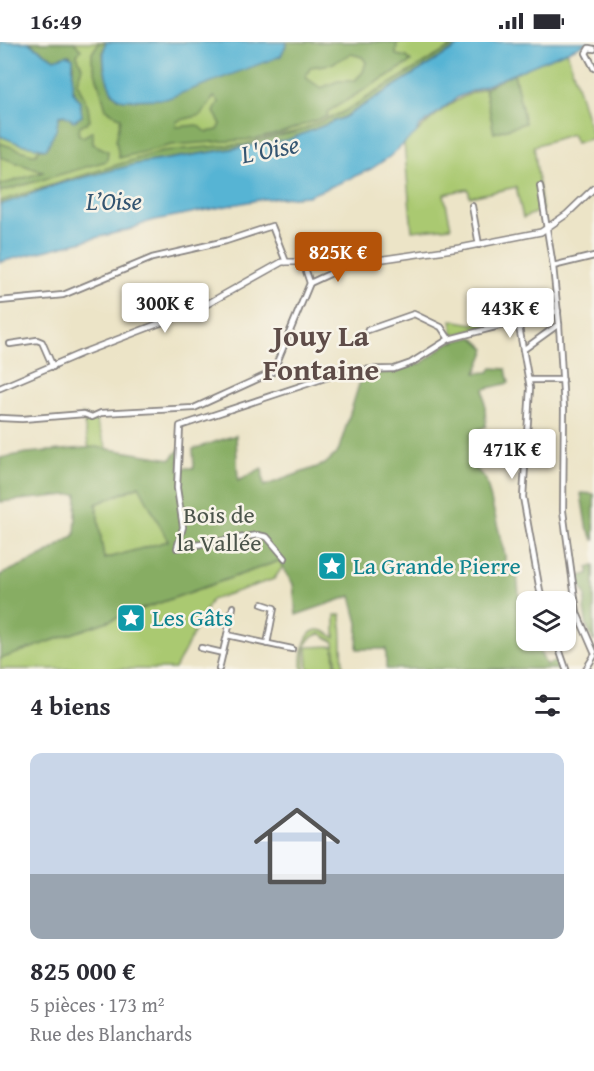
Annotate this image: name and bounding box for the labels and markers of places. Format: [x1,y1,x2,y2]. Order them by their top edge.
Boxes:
pin: 825K € [289,232,387,283]
pin: 300K € [116,283,214,334]
pin: 443K € [461,288,559,339]
pin: 471K € [463,429,561,480]
place label: La Grande Pierre [353,548,521,583]
place icon: La Grande Pierre [316,550,348,582]
place label: Les Gâts [152,600,233,635]
place icon: Les Gâts [115,602,147,634]

